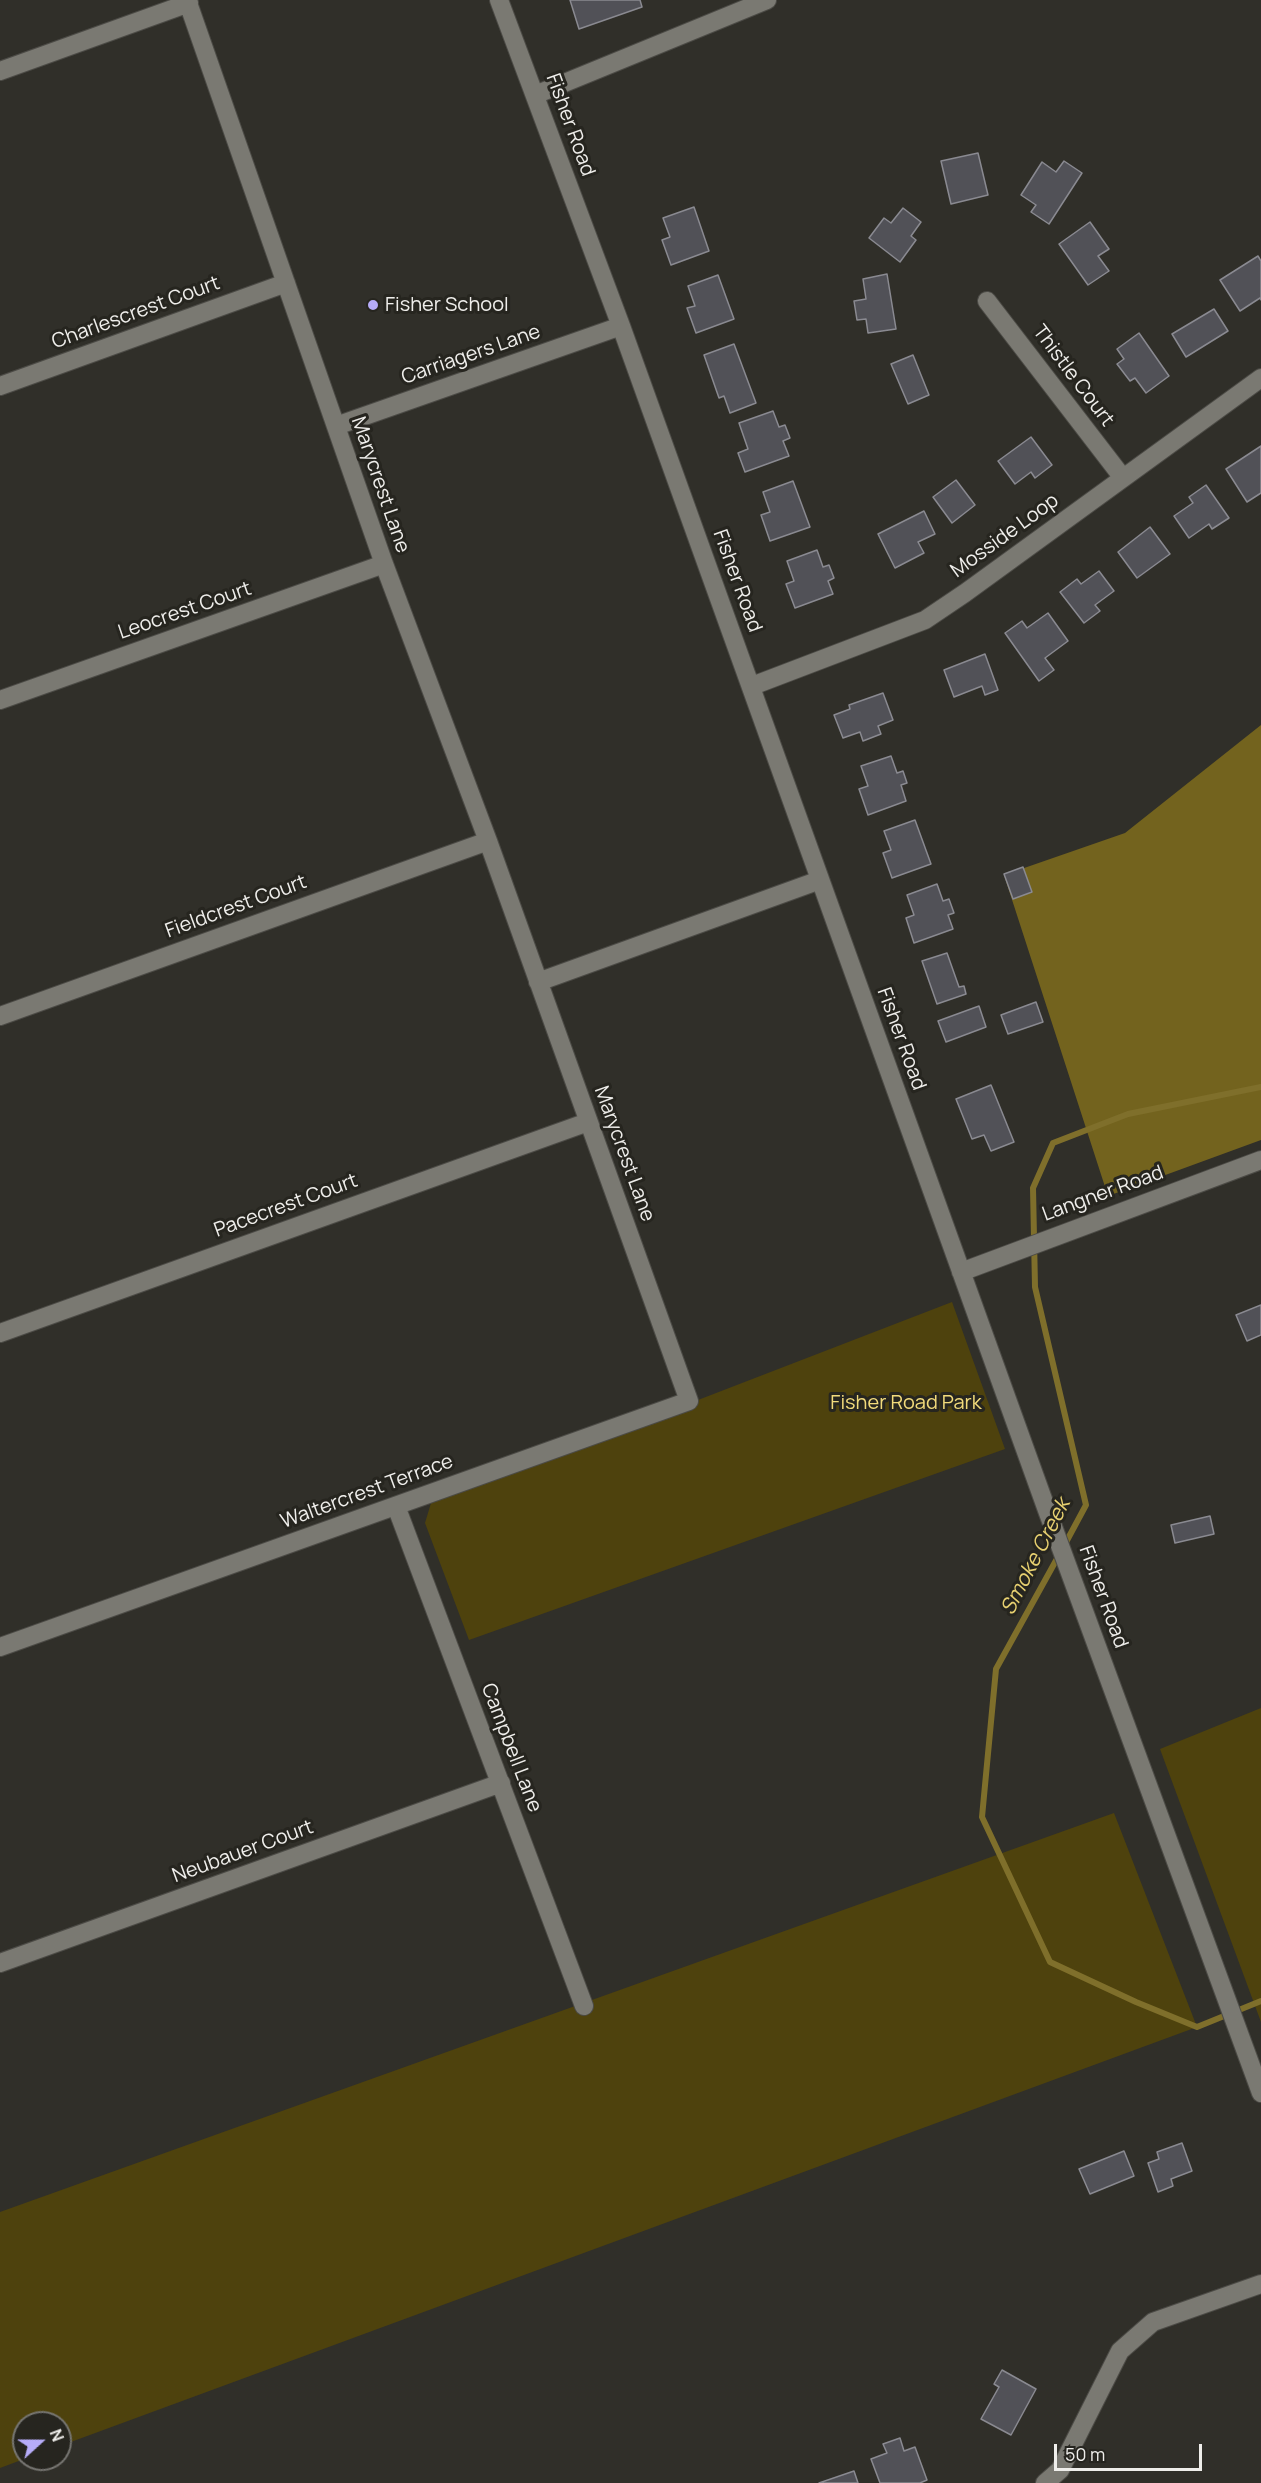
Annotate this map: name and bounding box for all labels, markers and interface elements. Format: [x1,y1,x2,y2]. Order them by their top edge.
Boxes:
street label: Fisher Road [540,70,600,180]
street label: Charlescrest Court [49,271,223,355]
place label: Fisher School [385,293,509,317]
marker: Fisher School [366,298,380,312]
street label: Carriagers Lane [398,320,544,390]
street label: Thistle Court [1027,321,1119,431]
street label: Marycrest Lane [345,414,415,556]
street label: Mosside Loop [946,489,1064,583]
street label: Fisher Road [707,526,767,636]
street label: Leocrest Court [115,577,255,645]
street label: Fieldcrest Court [162,870,310,944]
street label: Fisher Road [871,984,931,1094]
street label: Marycrest Lane [588,1083,660,1225]
street label: Langner Road [1039,1161,1167,1227]
street label: Pacecrest Court [211,1169,361,1243]
park label: Fisher Road Park [830,1391,982,1415]
street label: Waltercrest Terrace [277,1450,457,1534]
water label: Smoke Creek [996,1495,1076,1619]
street label: Fisher Road [1073,1542,1133,1652]
street label: Campbell Lane [475,1680,547,1816]
street label: Neubauer Court [169,1815,317,1889]
north arrow [12,2411,72,2471]
text: N [45,2426,69,2445]
scale bar [1057,2432,1206,2470]
text: 50 m [1065,2442,1105,2466]

